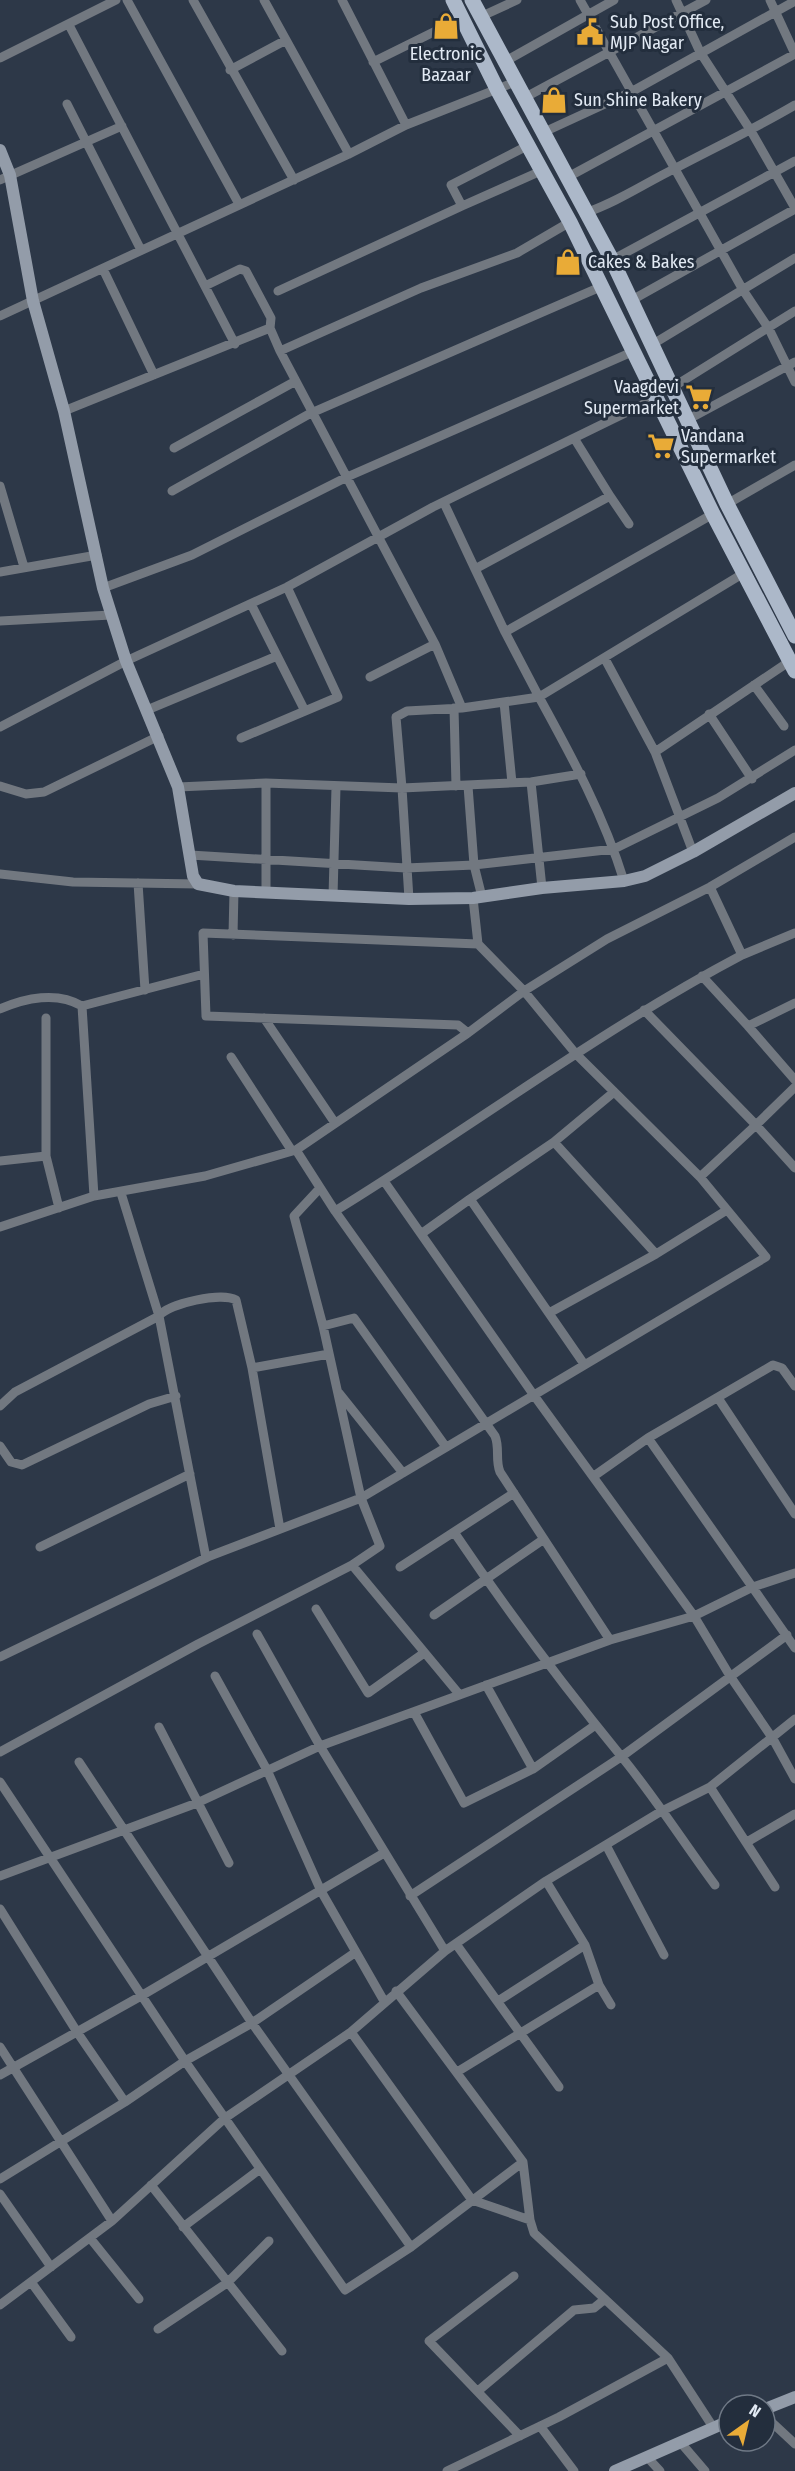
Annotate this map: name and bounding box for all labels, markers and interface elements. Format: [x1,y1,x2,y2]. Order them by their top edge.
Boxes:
shop icon: Electronic Bazaar [431,11,461,41]
place label: Sub Post Office, MJP Nagar [610,11,724,54]
public building icon: Sub Post Office, MJP Nagar [575,17,605,47]
place label: Electronic Bazaar [410,43,483,86]
shop icon: Sun Shine Bakery [539,85,569,115]
place label: Sun Shine Bakery [574,89,702,111]
shop icon: Cakes & Bakes [553,247,583,277]
place label: Cakes & Bakes [588,251,695,273]
place label: Vaagdevi Supermarket [584,376,679,419]
supermarket icon: Vaagdevi Supermarket [684,382,714,412]
place label: Vandana Supermarket [681,425,776,468]
supermarket icon: Vandana Supermarket [646,431,676,461]
north arrow [717,2393,777,2453]
text: N [746,2400,764,2422]

